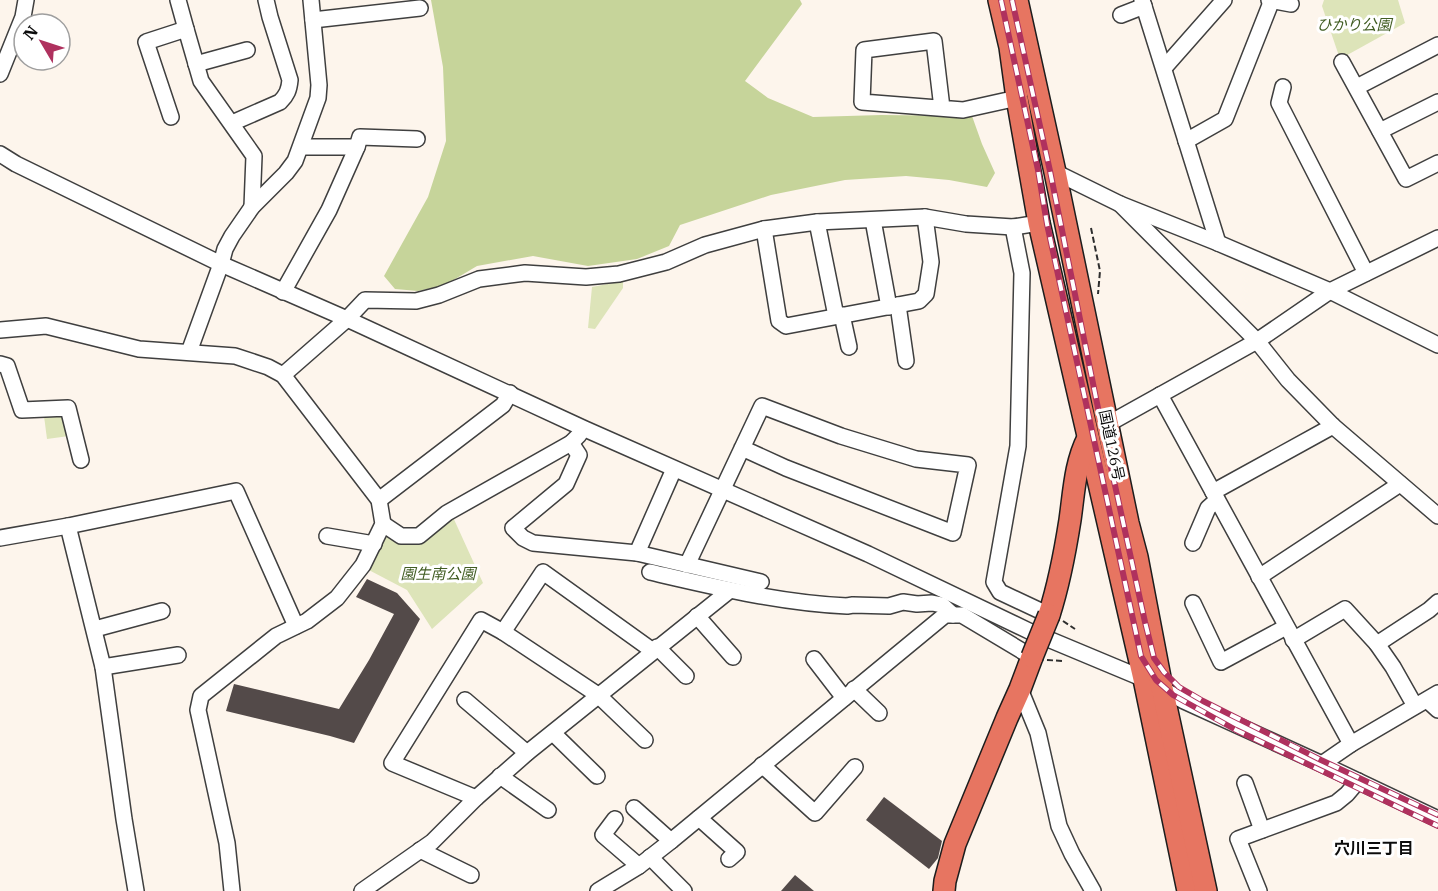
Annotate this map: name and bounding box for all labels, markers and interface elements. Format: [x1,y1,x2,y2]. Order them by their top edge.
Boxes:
north arrow [12,12,72,72]
park label: ひかり公園 [1316,15,1393,34]
text: N [19,21,42,44]
street label: 国道126号 [1095,408,1129,482]
park label: 園生南公園 [400,564,477,583]
district label: 穴川三丁目 [1334,838,1414,858]

